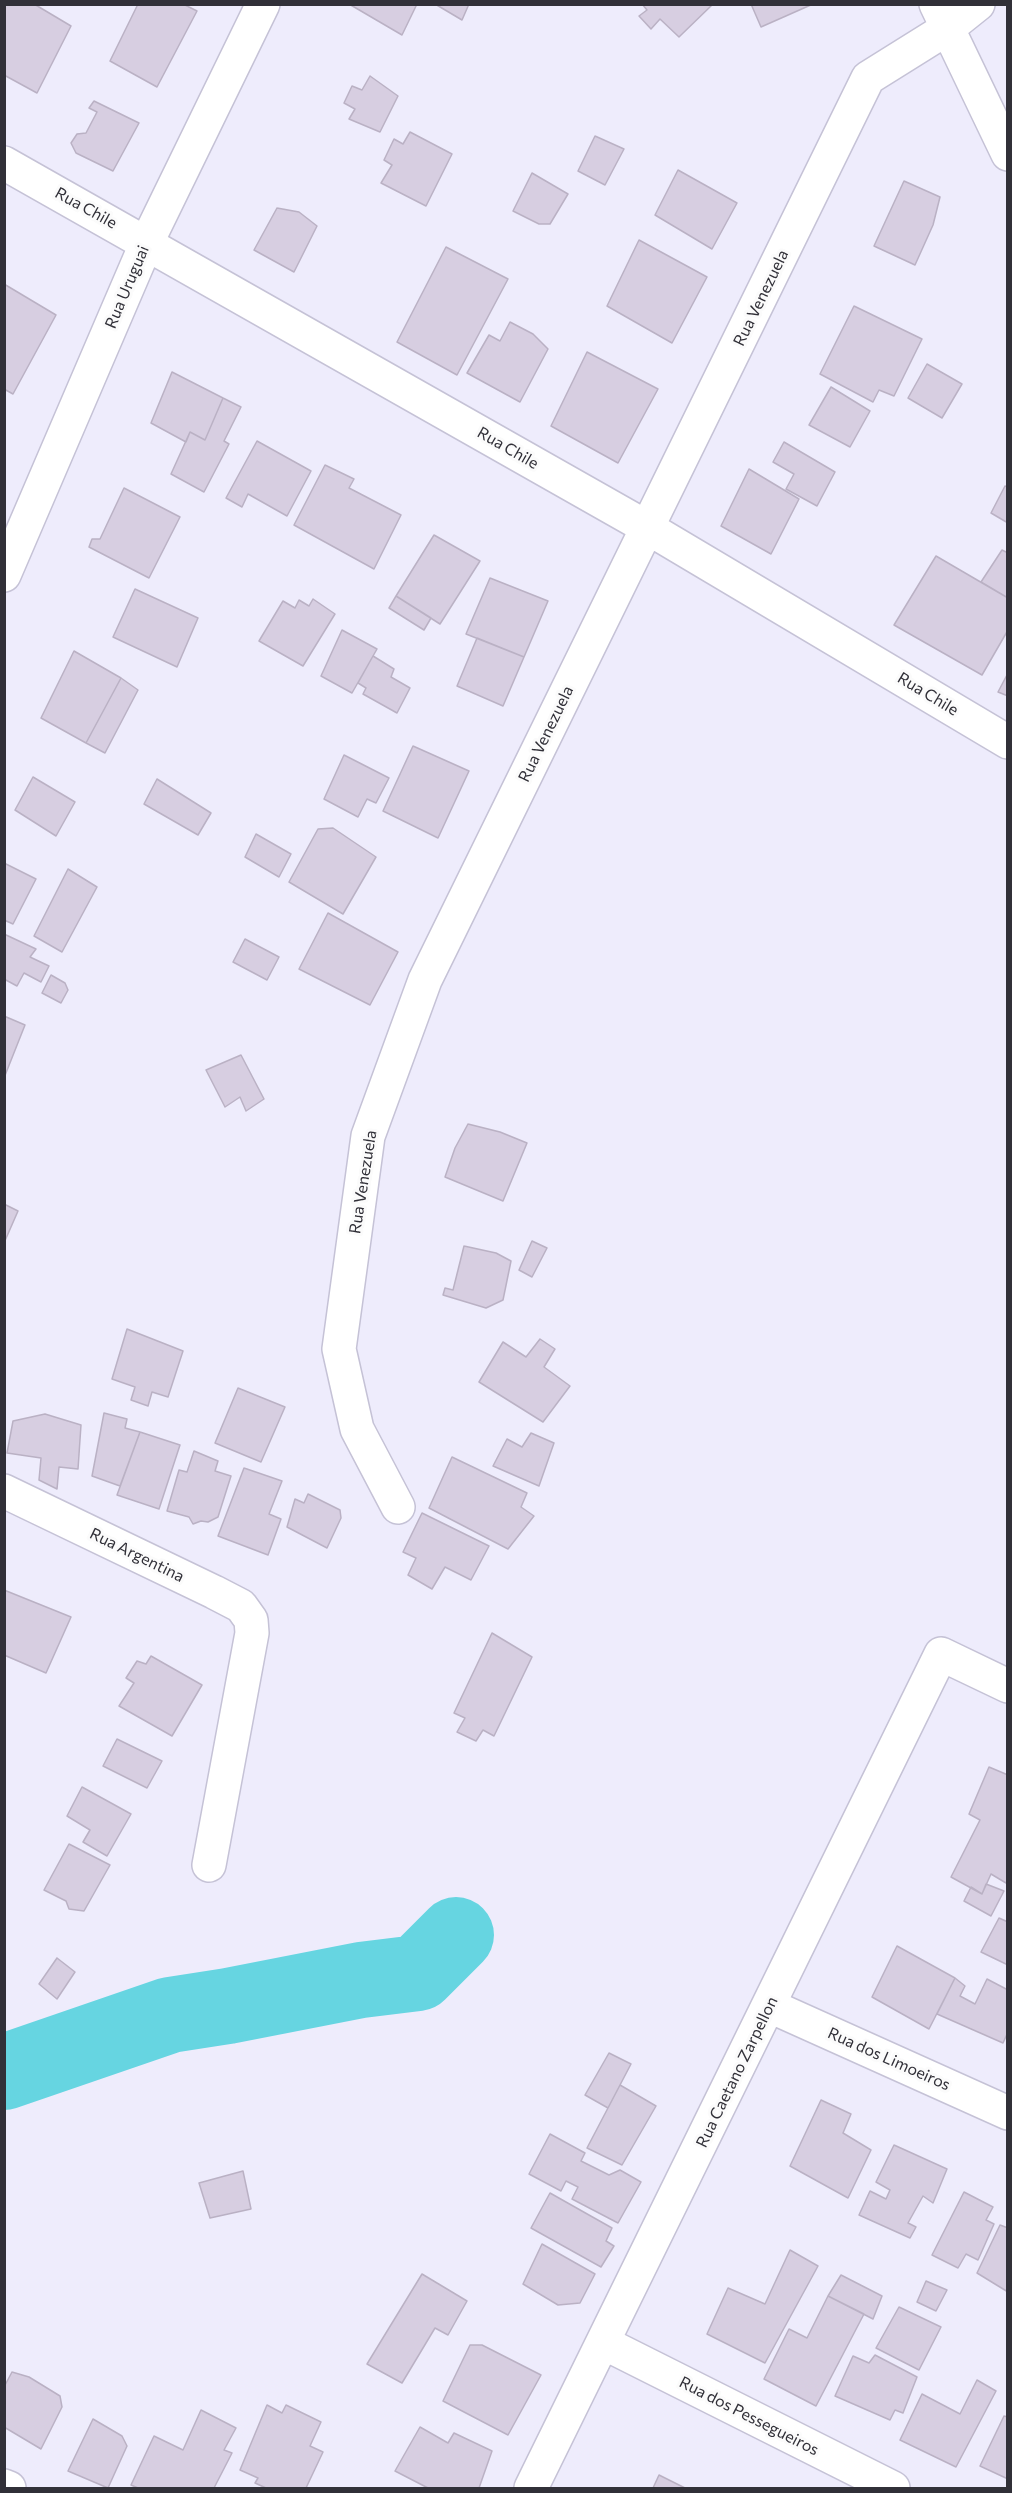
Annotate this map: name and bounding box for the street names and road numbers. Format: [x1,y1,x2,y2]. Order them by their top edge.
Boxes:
street label: Rua Chile [52,183,120,233]
street label: Rua Uruguai [101,243,153,331]
street label: Rua Venezuela [729,247,793,349]
street label: Rua Chile [474,423,542,473]
street label: Rua Chile [894,668,962,720]
street label: Rua Venezuela [514,683,578,785]
street label: Rua Venezuela [345,1129,381,1235]
street label: Rua Argentina [87,1524,187,1586]
street label: Rua Caetano Zarpellon [692,1993,782,2151]
street label: Rua dos Limoeiros [825,2023,953,2095]
street label: Rua dos Pessegueiros [676,2372,822,2460]

